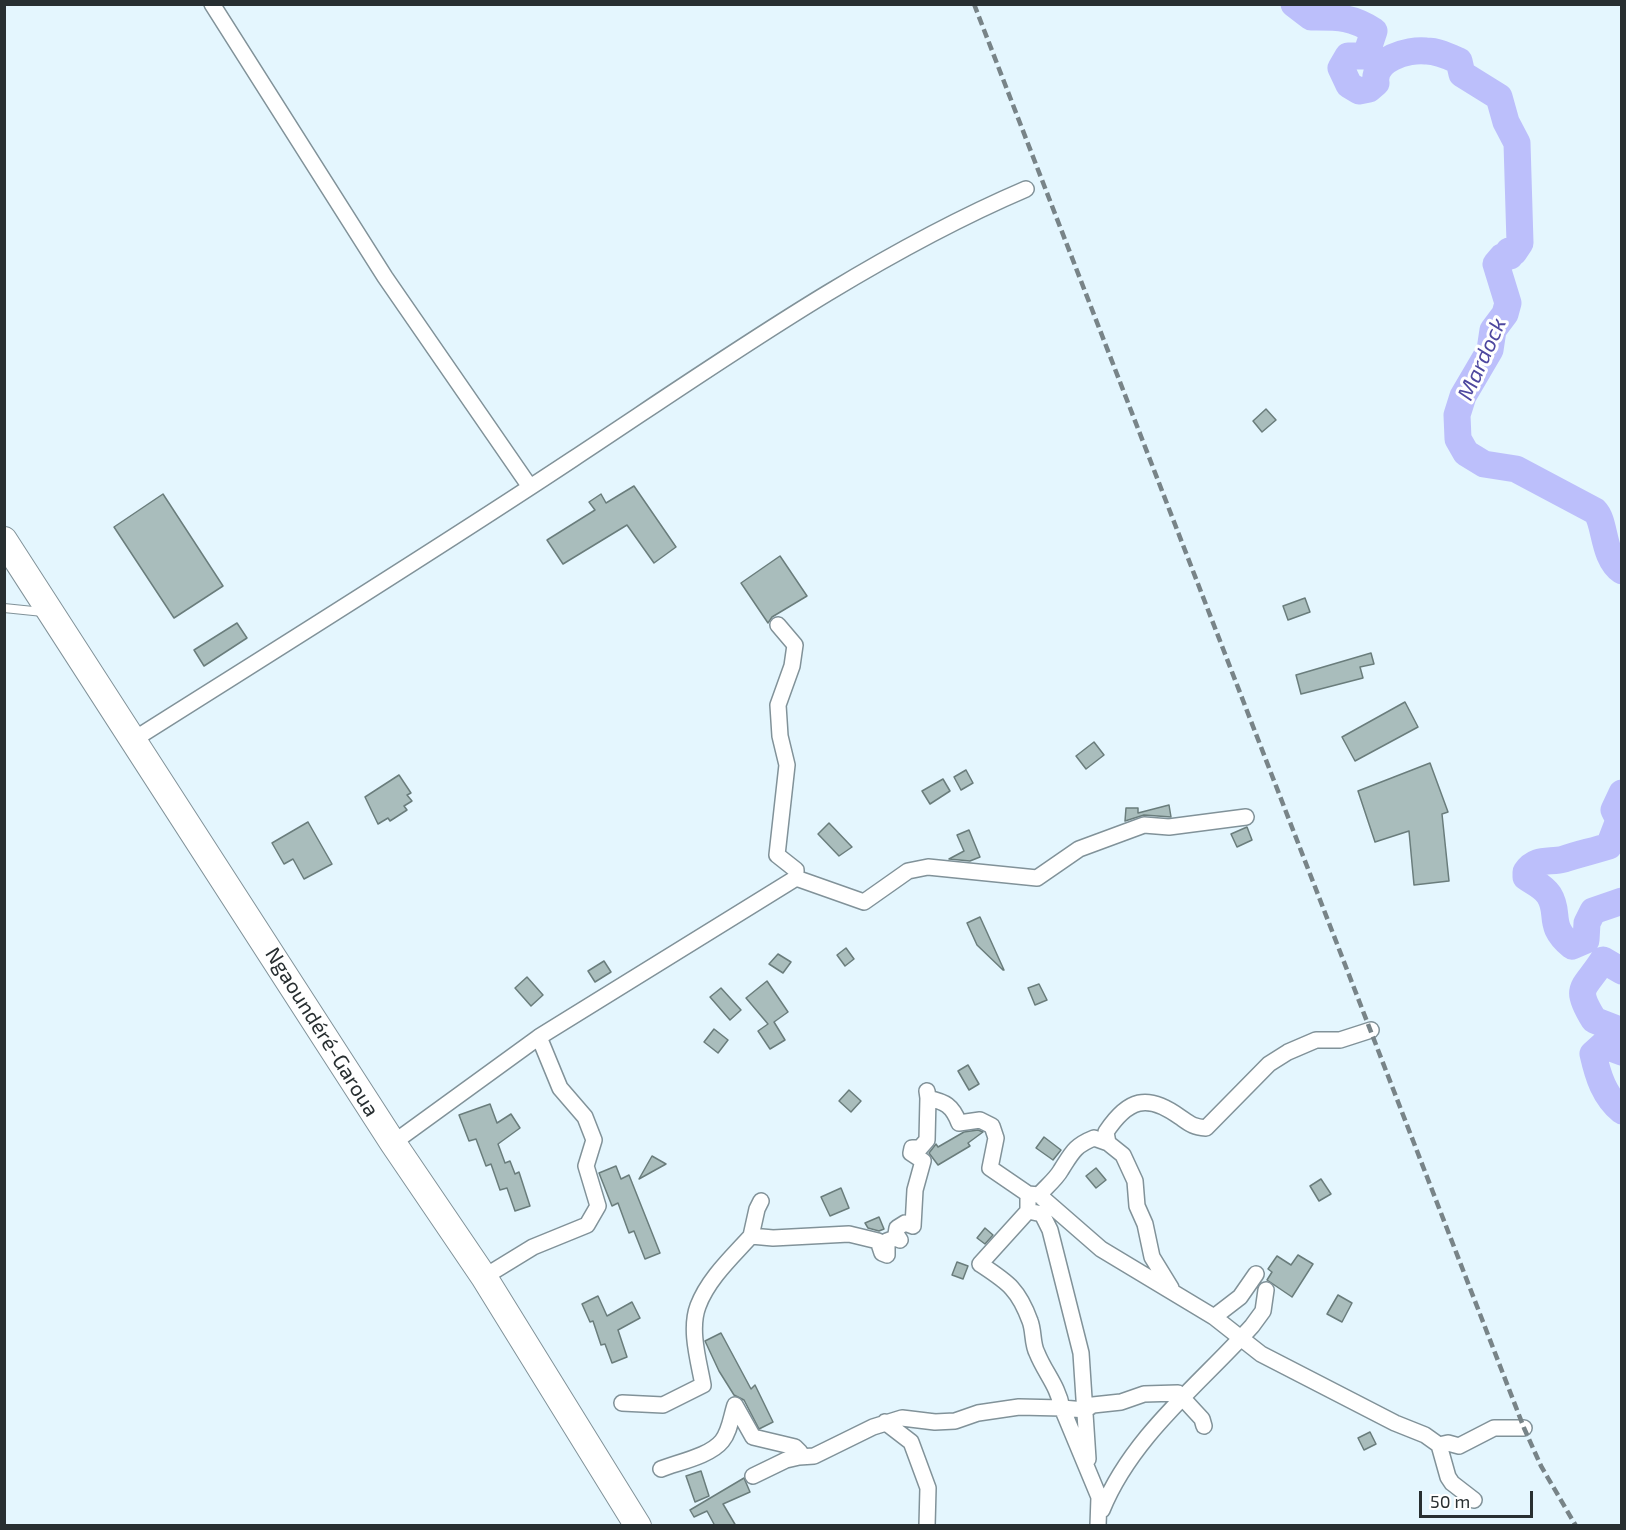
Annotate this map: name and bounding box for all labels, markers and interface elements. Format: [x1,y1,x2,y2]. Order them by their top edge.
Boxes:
water label: Mardock [1452,314,1512,404]
street label: Ngaoundéré-Garoua [260,943,384,1121]
scale bar [1422,1479,1536,1517]
text: 50 m [1430,1490,1470,1512]

